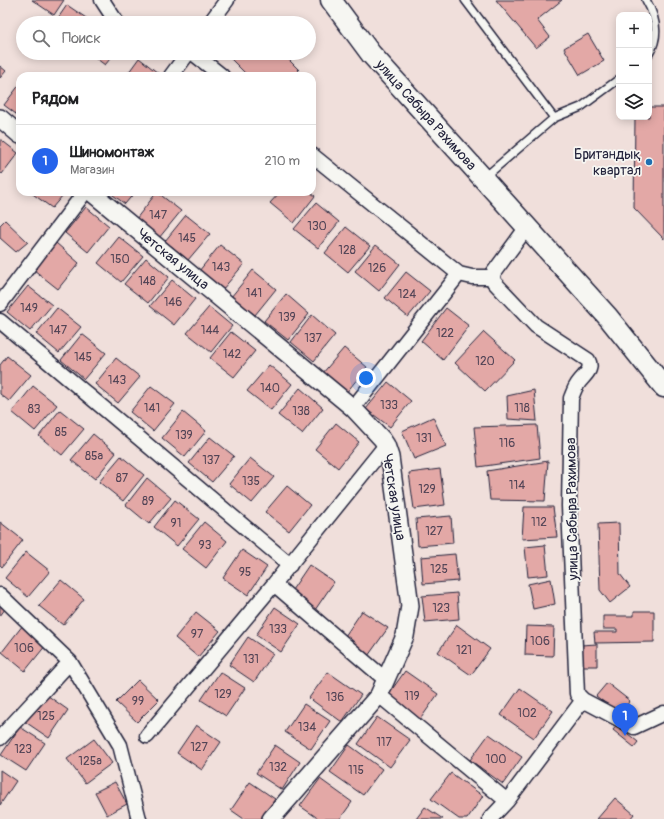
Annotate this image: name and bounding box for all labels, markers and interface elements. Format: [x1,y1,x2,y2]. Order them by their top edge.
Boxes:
map controls [616,12,652,120]
button: + [616,12,652,48]
search box [16,16,316,60]
icon: search [30,27,52,49]
text: Поиск [62,29,101,48]
button: − [616,48,652,84]
street label: улица Сабыра Рахимова [371,56,480,174]
button: layers [616,84,652,120]
text: Рядом [32,88,79,109]
text: Шиномонтаж [70,143,154,162]
place label: Британдық квартал [574,146,641,179]
text: 1 [42,153,48,169]
text: 210 m [264,153,300,169]
marker: Британдық квартал [644,157,654,167]
text: Магазин [70,162,114,178]
house number: 147 [149,208,168,223]
house number: 130 [307,219,327,234]
street label: Четская улица [134,225,212,293]
house number: 145 [178,231,196,246]
house number: 128 [338,243,356,258]
house number: 150 [110,252,130,267]
house number: 143 [212,260,230,275]
house number: 126 [368,261,386,276]
house number: 148 [138,274,156,289]
house number: 141 [246,286,262,301]
house number: 124 [398,287,416,302]
house number: 146 [164,295,182,310]
house number: 149 [20,301,38,316]
house number: 139 [278,310,296,325]
house number: 147 [49,323,68,338]
house number: 144 [201,323,219,338]
house number: 122 [436,326,454,341]
house number: 137 [304,331,323,346]
house number: 142 [223,347,241,362]
house number: 145 [74,350,92,365]
house number: 120 [475,354,495,369]
your location [356,368,376,388]
house number: 143 [108,373,126,388]
house number: 140 [260,381,280,396]
house number: 133 [380,398,398,413]
house number: 141 [144,401,160,416]
house number: 118 [514,401,530,416]
house number: 83 [28,402,41,417]
house number: 138 [292,404,310,419]
house number: 85 [55,425,67,440]
house number: 139 [175,428,193,443]
house number: 131 [416,431,432,446]
house number: 116 [499,436,515,451]
street label: улица Сабыра Рахимова [562,438,582,581]
house number: 85а [85,449,103,464]
street label: Четская улица [379,452,409,542]
house number: 137 [202,453,221,468]
house number: 87 [116,471,129,486]
house number: 135 [242,474,260,489]
house number: 114 [509,478,525,493]
house number: 129 [418,482,436,497]
house number: 89 [142,494,154,509]
house number: 112 [531,515,547,530]
house number: 91 [171,516,181,531]
house number: 127 [425,524,444,539]
house number: 93 [199,538,212,553]
house number: 125 [430,562,448,577]
house number: 95 [239,565,251,580]
house number: 123 [432,601,450,616]
house number: 133 [269,622,287,637]
house number: 97 [191,627,204,642]
house number: 106 [530,634,550,649]
house number: 106 [14,641,34,656]
house number: 121 [456,643,472,658]
house number: 131 [243,652,259,667]
house number: 129 [214,687,232,702]
house number: 119 [404,689,420,704]
house number: 136 [326,690,344,705]
house number: 99 [132,694,144,709]
pin: 1 [612,703,638,736]
house number: 102 [517,706,537,721]
house number: 125 [37,709,55,724]
house number: 134 [298,720,316,735]
house number: 117 [376,735,393,750]
house number: 127 [190,740,209,755]
house number: 123 [14,742,32,757]
house number: 100 [485,752,507,767]
house number: 125а [78,754,102,769]
house number: 132 [269,760,287,775]
house number: 115 [348,763,364,778]

